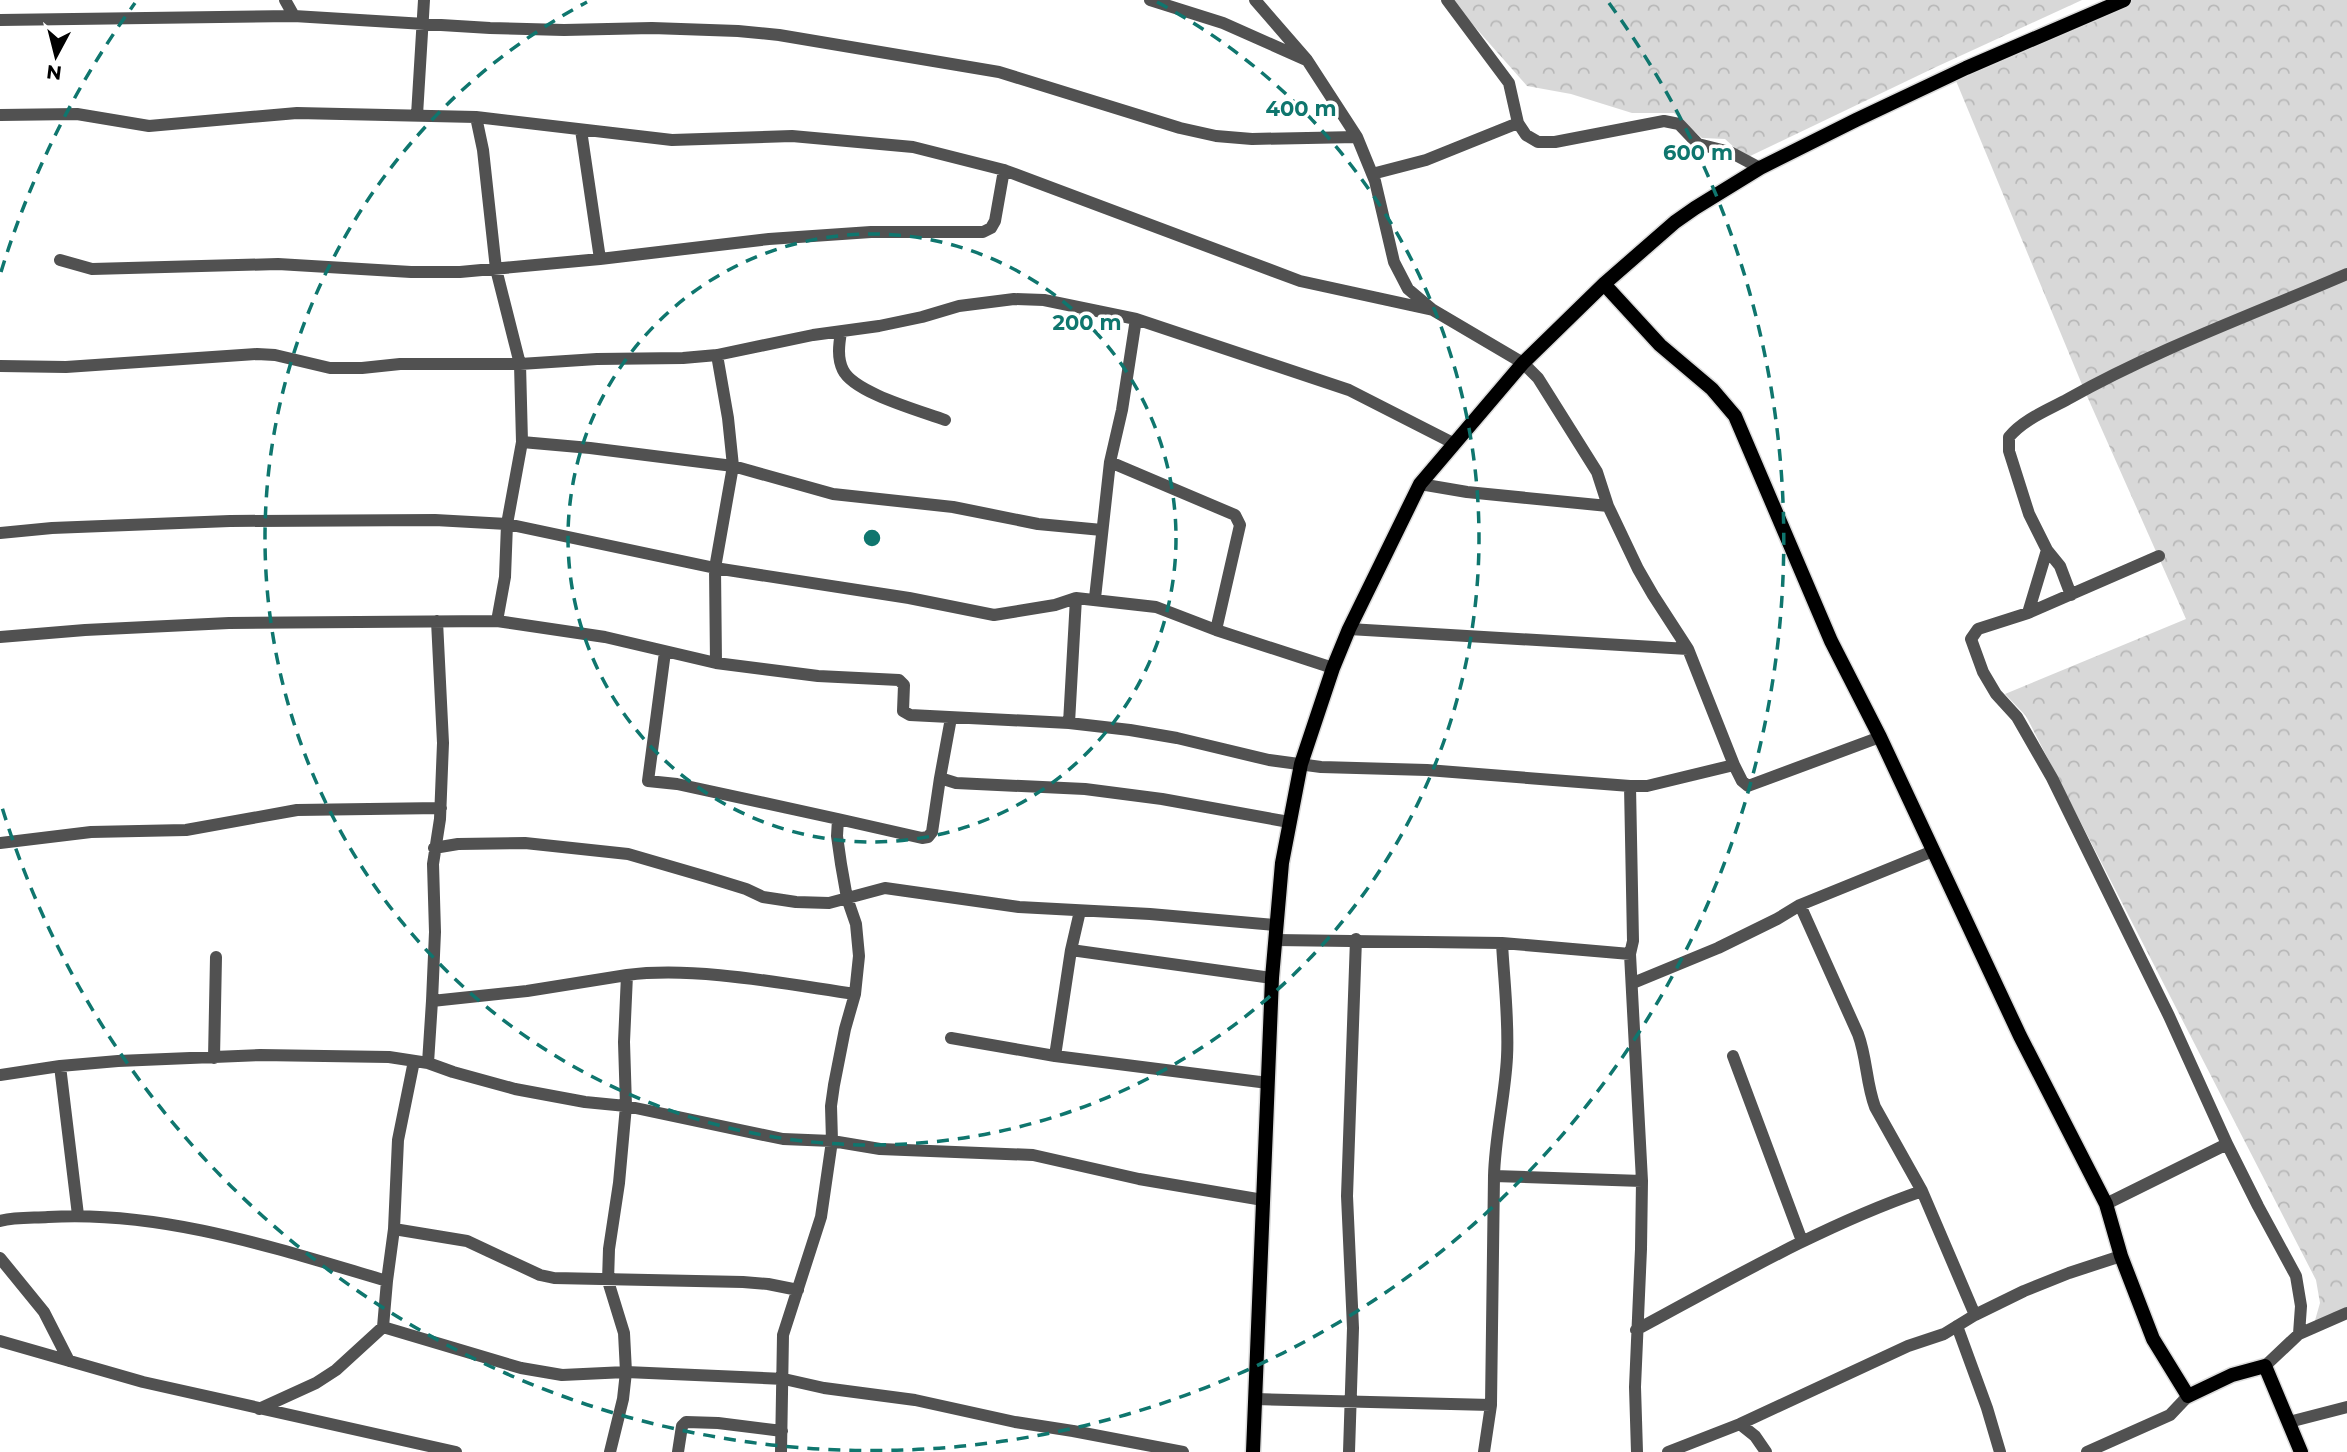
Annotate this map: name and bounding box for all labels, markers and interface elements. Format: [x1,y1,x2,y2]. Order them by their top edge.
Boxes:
north arrow [21,21,91,91]
text: N [45,60,63,85]
text: 400 m [1266,96,1336,121]
text: 600 m [1663,140,1733,165]
text: 200 m [1053,310,1121,335]
centre of rings [860,526,884,550]

